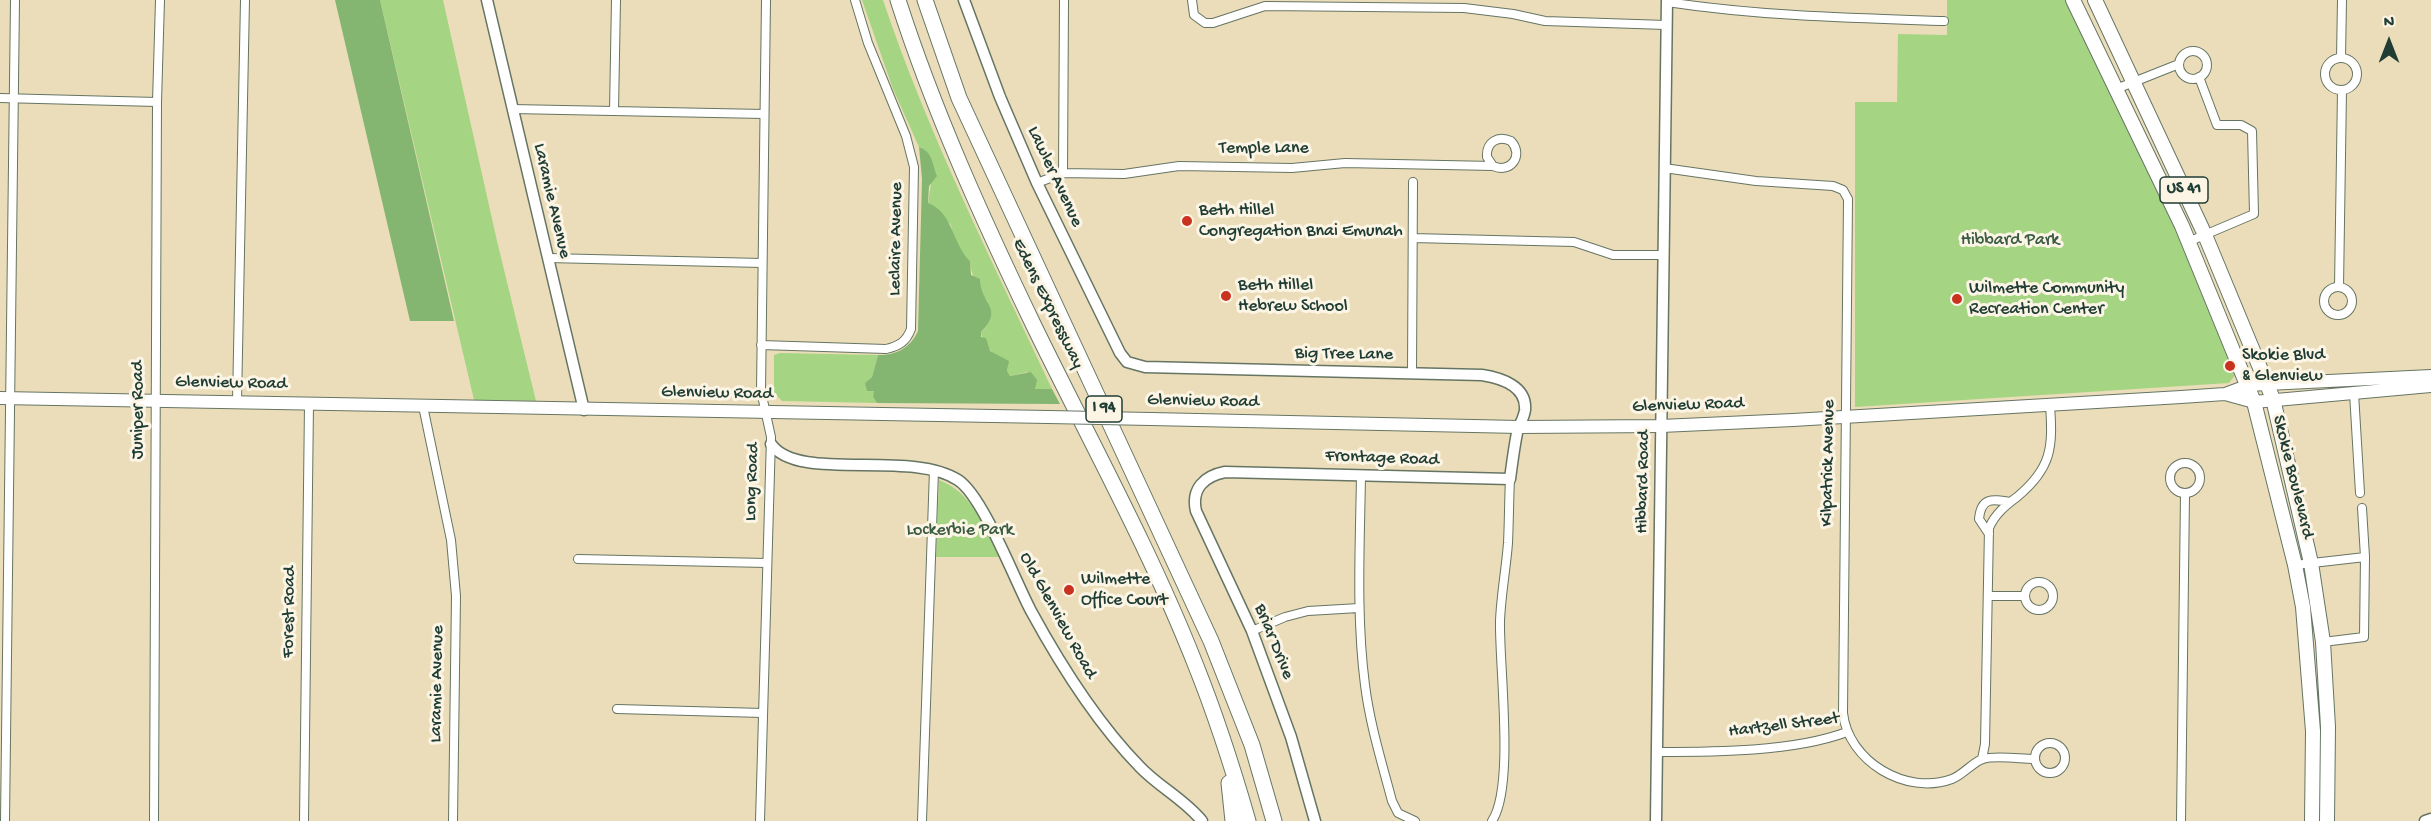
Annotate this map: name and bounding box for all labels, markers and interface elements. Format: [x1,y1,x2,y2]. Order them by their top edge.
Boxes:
north arrow [2359,12,2419,72]
text: N [2384,14,2394,33]
street label: Lawler Avenue [1021,123,1087,231]
street label: Temple Lane [1219,138,1309,160]
street label: Laramie Avenue [527,141,575,261]
road number: US 41 [2160,177,2208,203]
street label: Leclaire Avenue [885,182,909,296]
place label: Beth Hillel Congregation Bnai Emunah [1199,200,1403,242]
marker: Beth Hillel Congregation Bnai Emunah [1180,214,1194,228]
park label: Hibbard Park [1961,230,2059,252]
street label: Edens Expressway [1006,236,1088,372]
place label: Beth Hillel Hebrew School [1238,275,1348,318]
place label: Wilmette Community Recreation Center [1969,278,2124,320]
marker: Beth Hillel Hebrew School [1219,289,1233,303]
marker: Wilmette Community Recreation Center [1950,292,1964,306]
street label: Big Tree Lane [1295,343,1393,367]
place label: Skokie Blvd & Glenview [2242,345,2325,388]
marker: Skokie Blvd & Glenview [2223,359,2237,373]
street label: Juniper Road [128,361,150,459]
street label: Glenview Road [175,372,287,396]
street label: Glenview Road [661,382,773,406]
street label: Glenview Road [1147,390,1259,414]
street label: Glenview Road [1632,393,1744,419]
road number: I 94 [1086,396,1122,422]
street label: Kilpatrick Avenue [1817,399,1841,527]
street label: Skokie Boulevard [2266,413,2318,541]
street label: Hibbard Road [1632,430,1656,534]
street label: Long Road [741,442,765,522]
street label: Frontage Road [1325,446,1439,472]
park label: Lockerbie Park [906,520,1014,542]
street label: Old Glenview Road [1013,549,1101,683]
street label: Forest Road [278,566,302,658]
place label: Wilmette Office Court [1081,569,1168,612]
marker: Wilmette Office Court [1062,583,1076,597]
street label: Briar Drive [1248,601,1298,683]
street label: Laramie Avenue [426,625,450,743]
street label: Hartzell Street [1727,708,1841,744]

